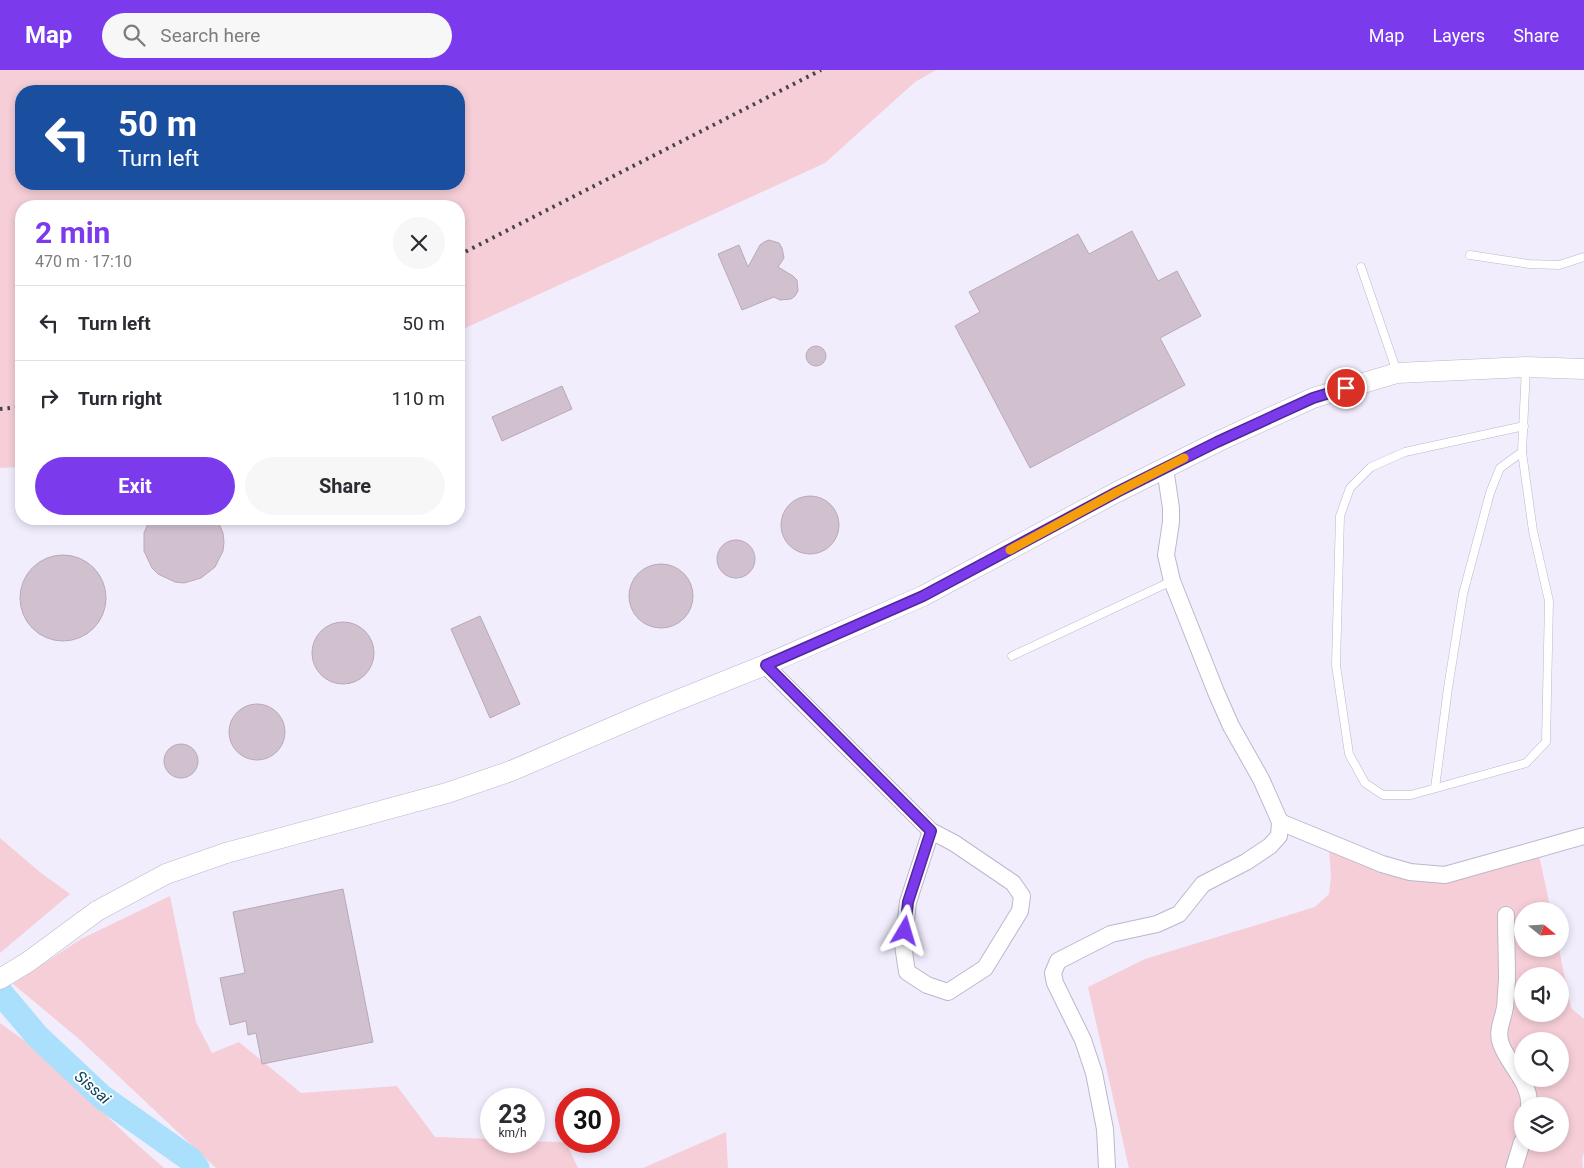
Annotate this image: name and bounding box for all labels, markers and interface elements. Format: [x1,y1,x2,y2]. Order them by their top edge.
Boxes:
search box [102,13,452,58]
text: Map [25,21,72,49]
icon: search [120,21,148,49]
text: Search here [160,24,260,47]
text: Map [1369,25,1404,46]
text: Layers [1432,25,1485,46]
text: Share [1513,25,1559,46]
text: 50 m [118,104,197,145]
icon: left [35,105,100,170]
text: Turn left [118,146,199,171]
text: 2 min [35,215,110,250]
button: close [393,217,445,269]
text: 470 m · 17:10 [35,252,132,271]
icon: left [35,309,63,337]
text: Turn left [78,312,151,335]
text: 50 m [402,312,445,335]
pin [1325,367,1367,409]
icon: arrive [1332,374,1360,402]
icon: right [35,384,63,412]
text: Turn right [78,387,162,410]
text: 110 m [392,387,445,410]
button: Exit [35,457,235,515]
button: Share [245,457,445,515]
north arrow [1514,902,1569,958]
map controls [1514,902,1569,1152]
position arrow [878,904,930,956]
button: sound [1514,967,1569,1022]
button: search [1514,1032,1569,1087]
water label: Sissai [71,1067,115,1108]
speed limit sign: 30 [555,1088,620,1153]
button: layers [1514,1097,1569,1152]
text: 23 [498,1100,527,1129]
text: km/h [498,1126,527,1140]

